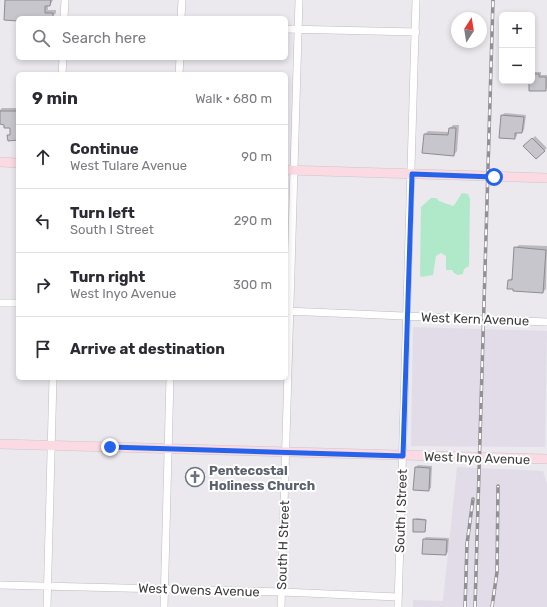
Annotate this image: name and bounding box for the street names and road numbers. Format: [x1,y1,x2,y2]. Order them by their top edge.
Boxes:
street label: West Kern Avenue [421,310,529,328]
street label: West Inyo Avenue [424,449,530,467]
street label: South I Street [392,469,410,553]
street label: South H Street [274,500,292,590]
street label: West Owens Avenue [138,580,260,600]

